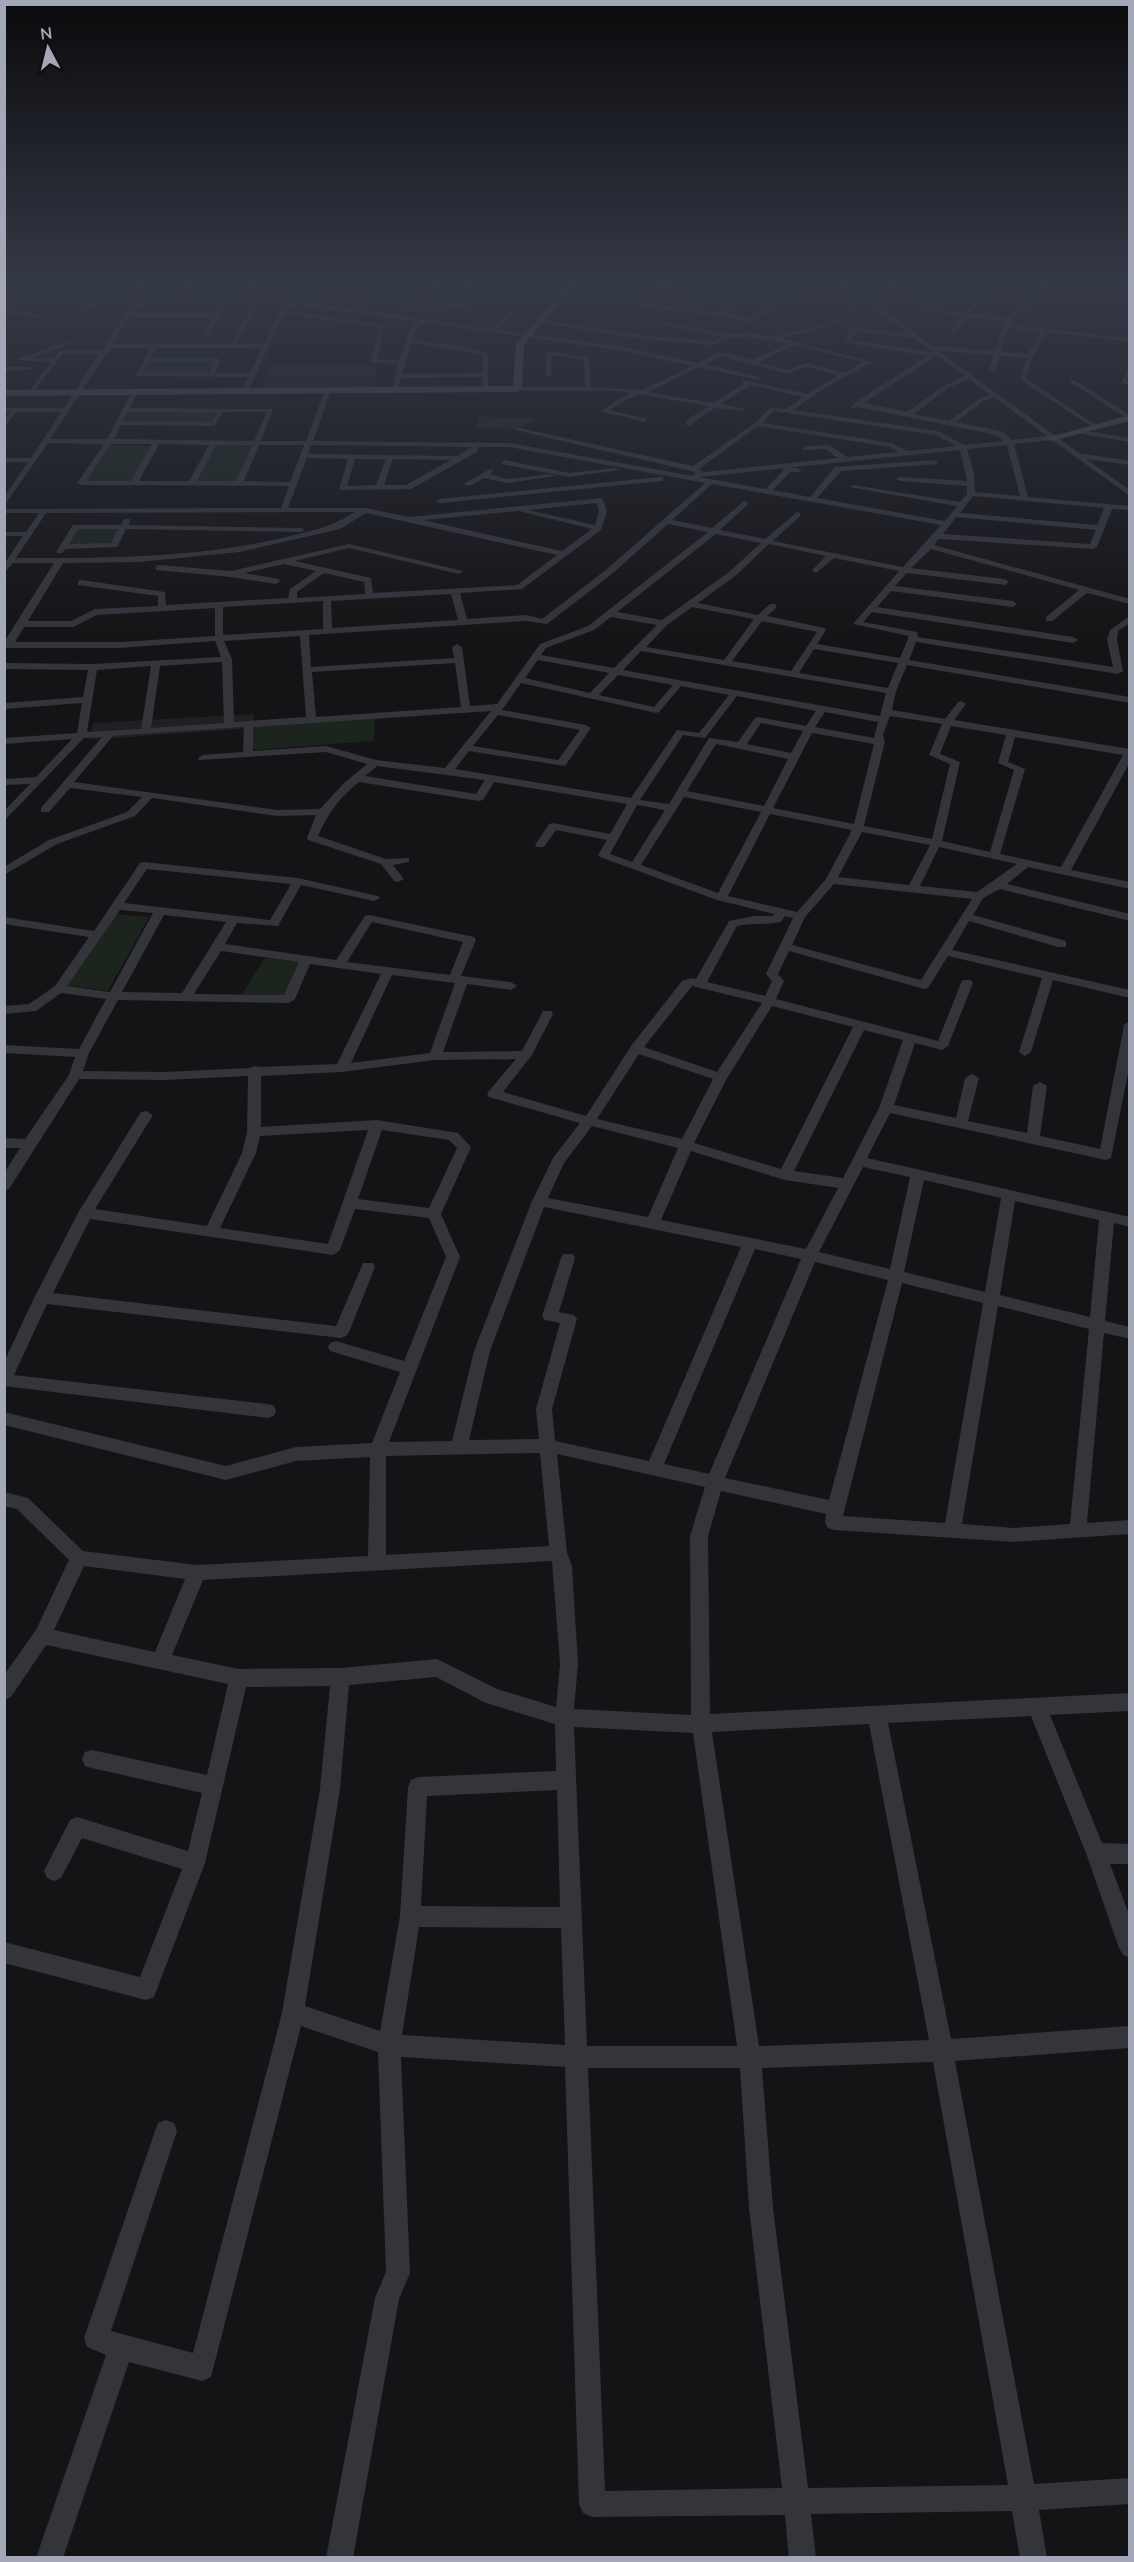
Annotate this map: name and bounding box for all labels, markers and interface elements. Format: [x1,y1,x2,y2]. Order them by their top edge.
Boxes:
north arrow [18,18,78,78]
text: N [39,22,54,46]

